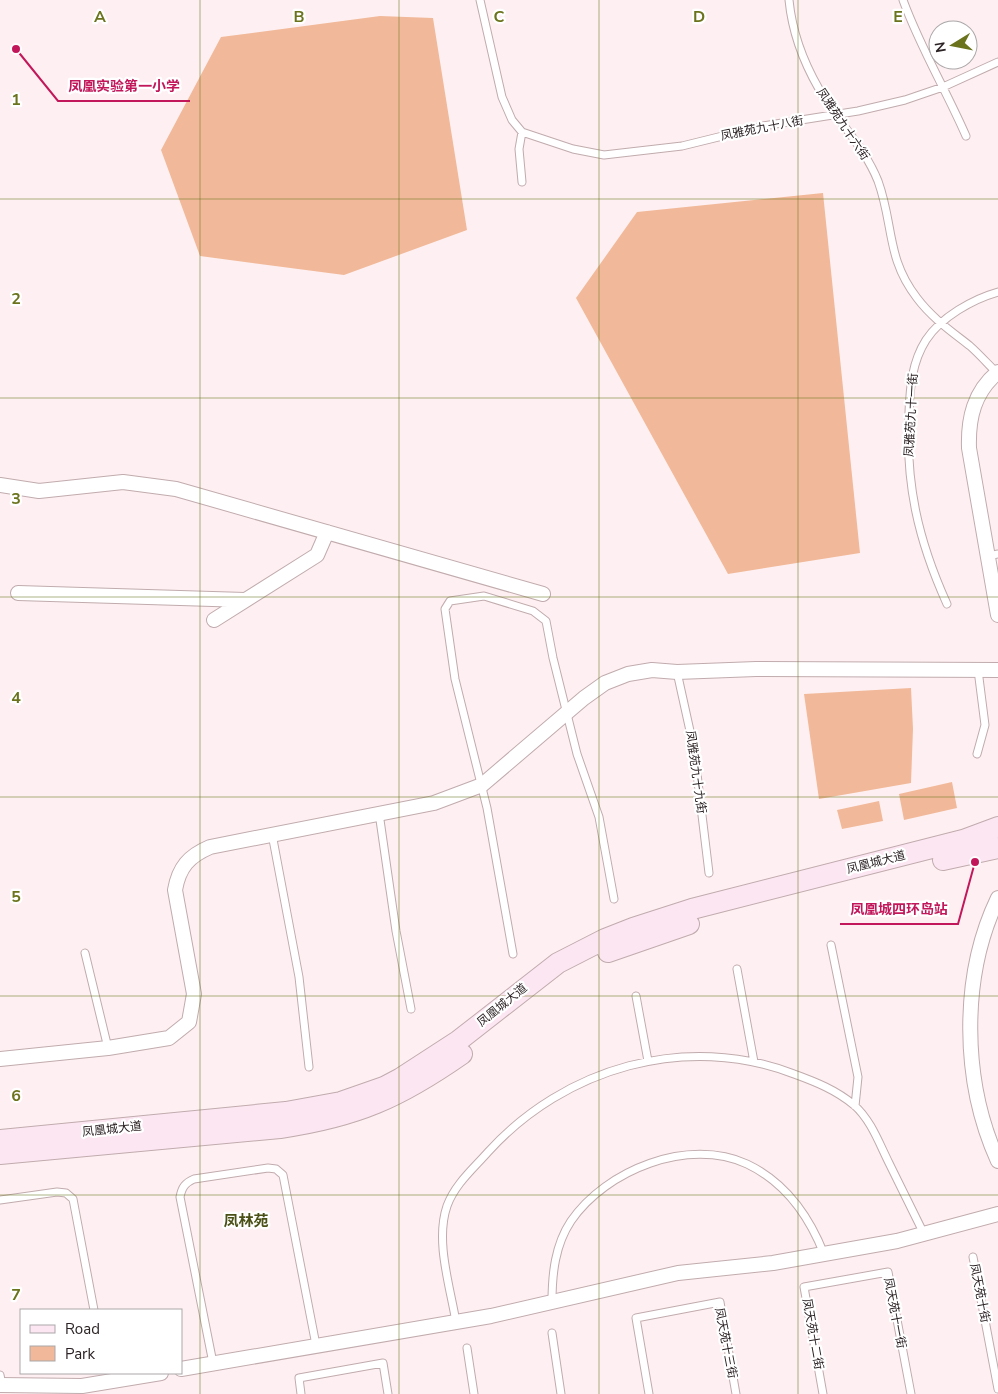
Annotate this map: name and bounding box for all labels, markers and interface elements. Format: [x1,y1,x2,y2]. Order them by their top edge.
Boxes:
text: A [94,6,106,28]
text: B [293,6,305,28]
text: C [494,6,505,28]
text: D [693,6,705,28]
text: E [893,6,903,28]
north arrow [928,20,978,70]
text: N [930,40,951,54]
callout: 凤凰实验第一小学 [58,72,190,101]
text: 凤凰实验第一小学 [68,77,180,96]
street label: 凤雅苑九十六街 [813,85,873,163]
text: 1 [11,89,21,111]
street label: 凤雅苑九十八街 [719,112,805,144]
text: 2 [11,288,21,310]
street label: 凤雅苑九十一街 [901,373,921,457]
text: 3 [11,488,21,510]
text: 4 [11,687,21,709]
street label: 凤雅苑九十九街 [682,729,710,815]
street label: 凤凰城大道 [845,847,907,877]
text: 5 [11,886,21,908]
callout: 凤凰城四环岛站 [840,895,958,924]
text: 凤凰城四环岛站 [850,900,948,919]
street label: 凤凰城大道 [474,980,530,1030]
text: 6 [11,1085,21,1107]
street label: 凤凰城大道 [81,1118,143,1140]
district label: 凤林苑 [223,1211,269,1231]
street label: 凤天苑十街 [966,1262,994,1324]
street label: 凤天苑十一街 [880,1276,910,1350]
text: 7 [11,1284,21,1306]
street label: 凤天苑十二街 [799,1297,827,1371]
street label: 凤天苑十三街 [711,1306,741,1380]
legend [20,1309,182,1374]
text: Road [65,1319,100,1339]
text: Park [65,1344,95,1364]

